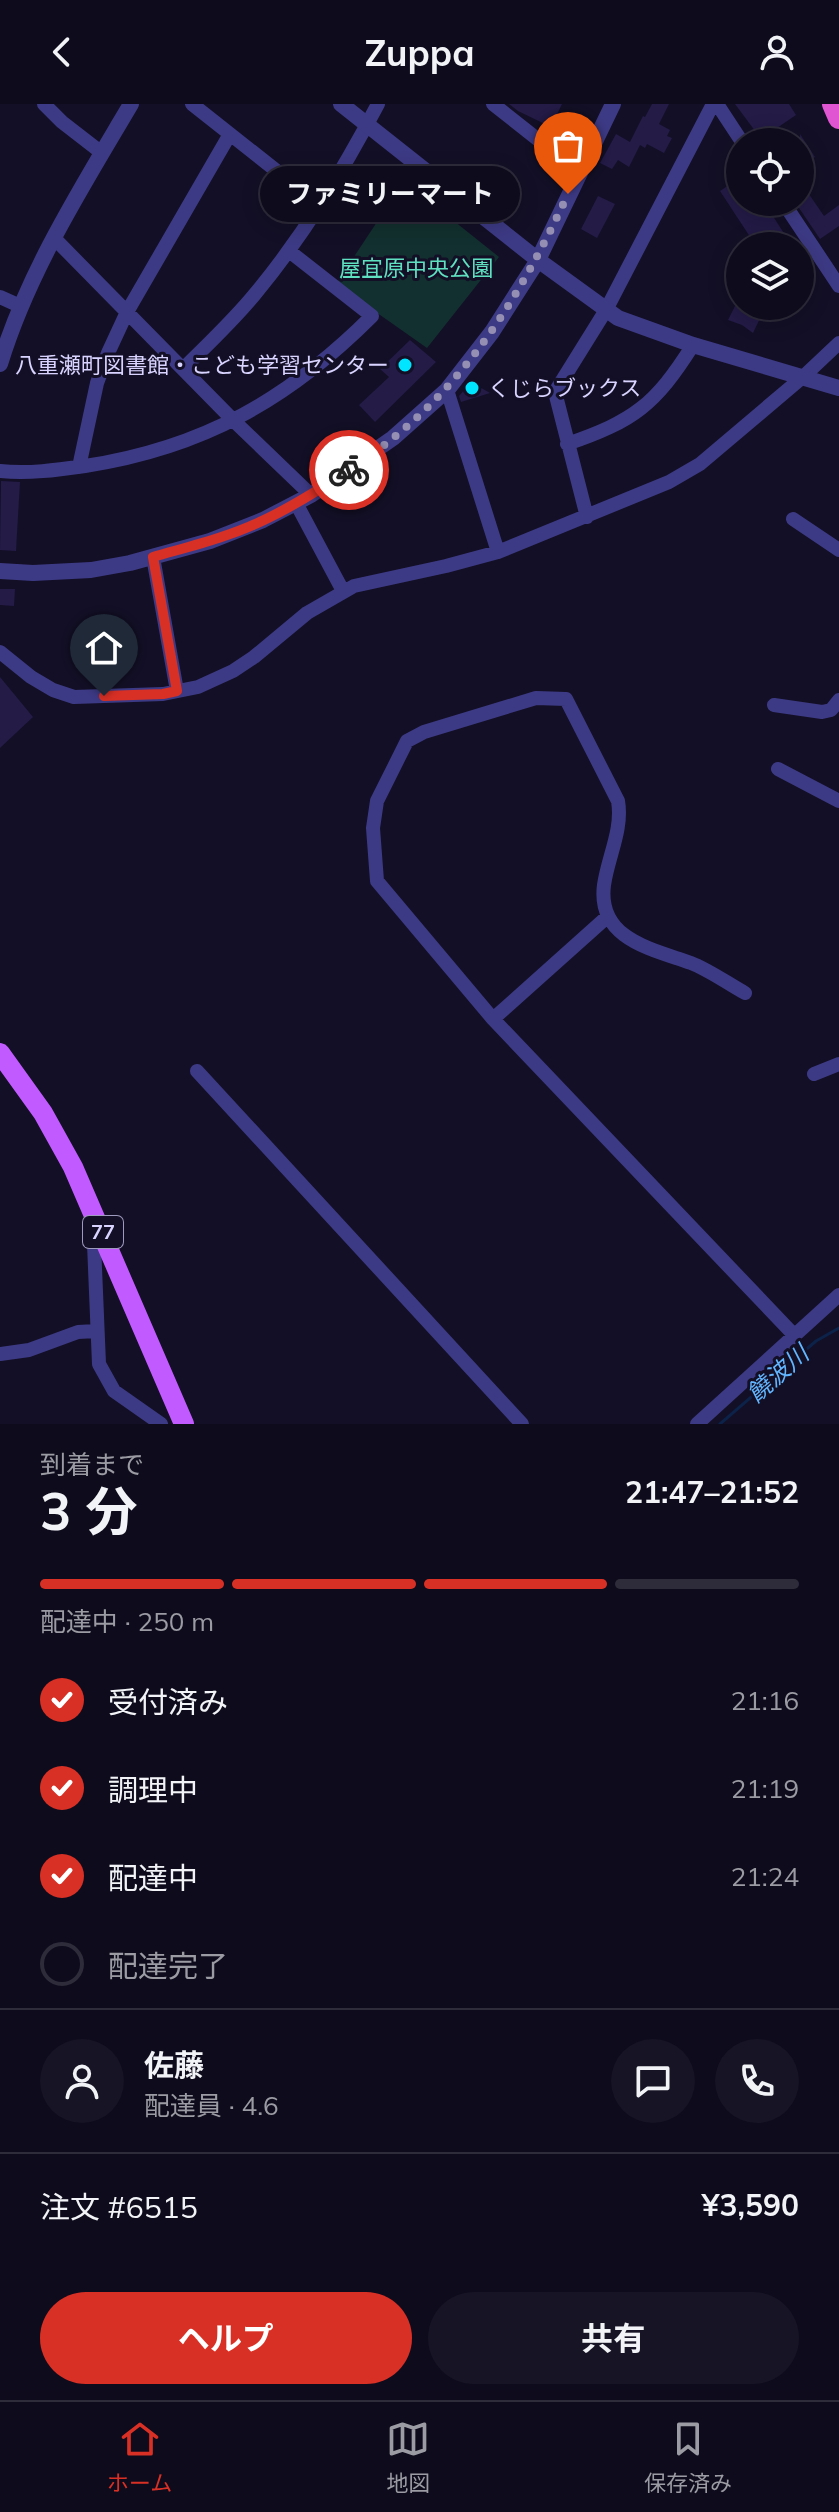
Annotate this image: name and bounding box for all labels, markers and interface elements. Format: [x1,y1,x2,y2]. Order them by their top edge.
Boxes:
icon: back [40,30,84,74]
text: Zuppa [365,30,474,75]
icon: person [755,30,799,74]
pin [534,112,602,194]
icon: bag [546,124,590,168]
map controls [726,128,814,320]
button: locate [726,128,814,216]
callout: ファミリーマート [260,166,520,222]
text: ファミリーマート [286,177,494,210]
button: layers [726,232,814,320]
park label: 屋宜原中央公園 [339,254,493,282]
place label: 八重瀬町図書館・こども学習センター [15,351,389,379]
marker: 八重瀬町図書館・こども学習センター [396,356,414,374]
place label: くじらブックス [488,374,641,402]
marker: くじらブックス [463,379,481,397]
courier [309,430,389,510]
icon: bike [327,448,371,492]
pin [70,614,138,696]
icon: home [82,626,126,670]
road number: 77 [83,1216,123,1248]
water label: 饒波川 [740,1336,817,1408]
text: 到着まで [40,1448,144,1481]
text: 21:47–21:52 [625,1473,799,1511]
text: 3 分 [40,1478,137,1543]
text: 配達中 · 250 m [40,1605,214,1638]
icon: check [40,1678,84,1722]
text: 受付済み [108,1683,228,1721]
text: 21:16 [731,1684,799,1717]
icon: check [40,1766,84,1810]
text: 調理中 [108,1771,198,1809]
text: 21:19 [731,1772,799,1805]
icon: check [40,1854,84,1898]
text: 配達中 [108,1859,198,1897]
text: 21:24 [731,1860,799,1893]
text: 配達完了 [108,1947,228,1985]
button: person [40,2039,124,2123]
button: chat [611,2039,695,2123]
button: phone [715,2039,799,2123]
text: 佐藤 [144,2046,204,2084]
text: 配達員 · 4.6 [144,2089,279,2122]
text: ¥3,590 [702,2186,799,2224]
text: 注文 #6515 [40,2188,198,2226]
button: ヘルプ [40,2292,412,2384]
button: 共有 [428,2292,799,2384]
tab: ホーム [107,2417,172,2497]
tab: 地図 [386,2417,430,2497]
tab: 保存済み [644,2417,732,2497]

